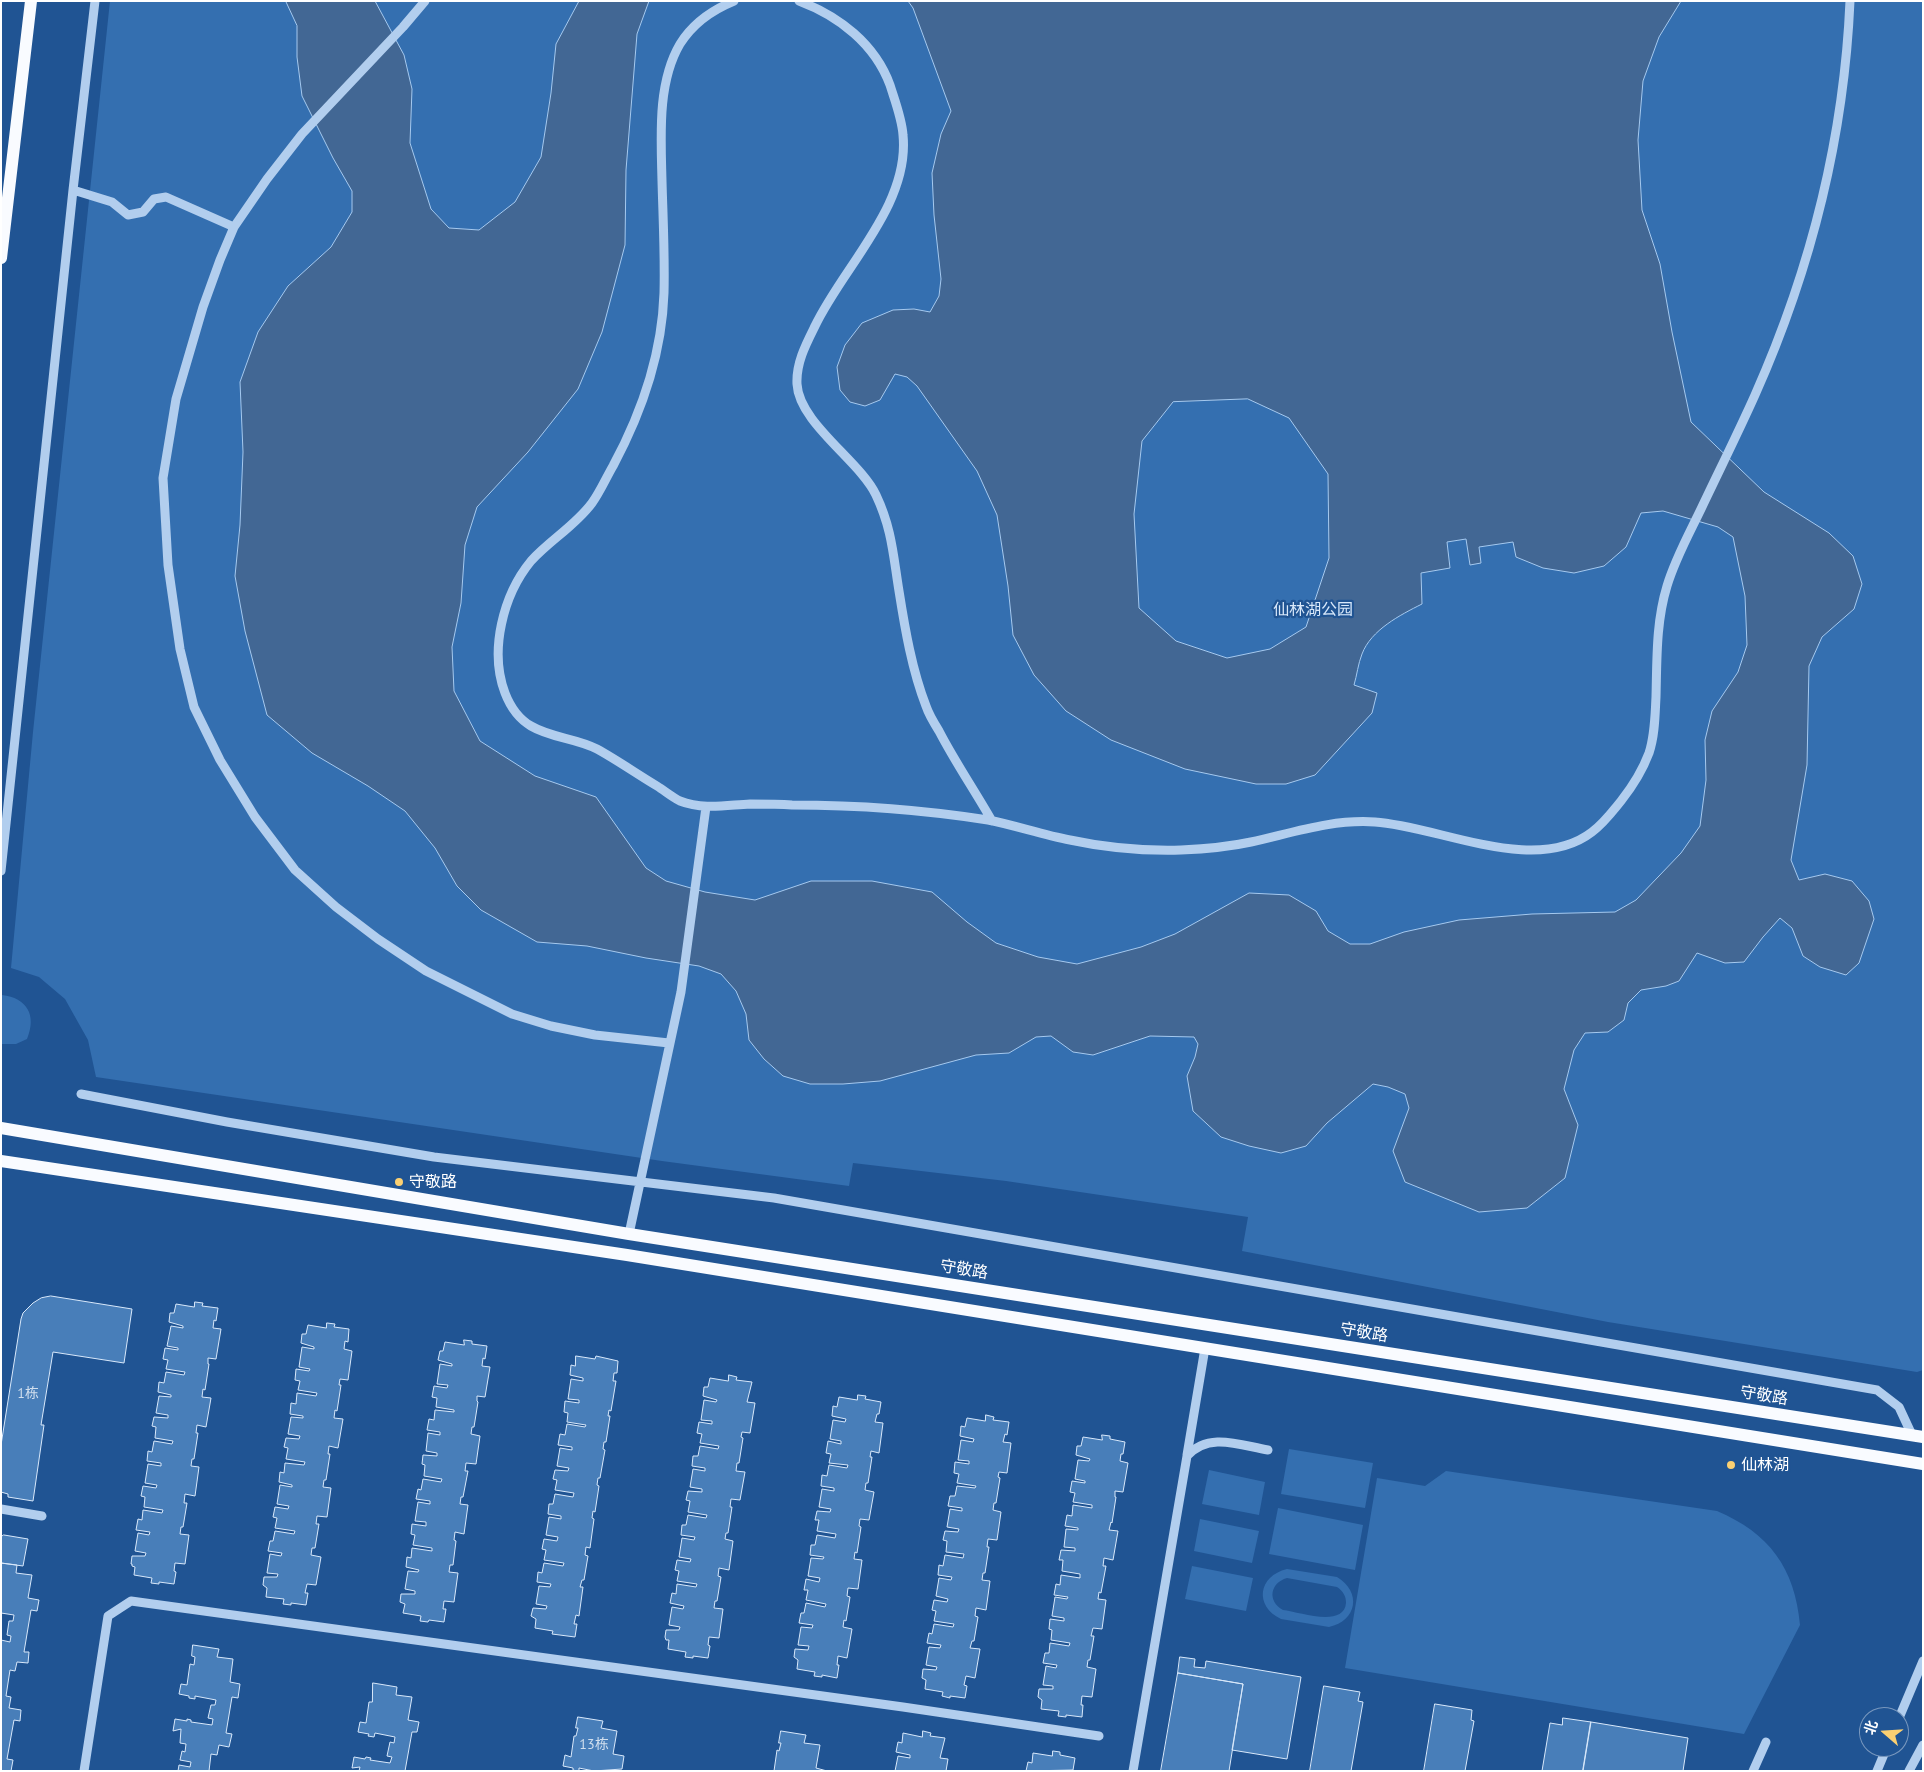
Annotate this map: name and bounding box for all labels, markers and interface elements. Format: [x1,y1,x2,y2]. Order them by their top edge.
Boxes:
park label: 仙林湖公园 [1273,600,1353,620]
place label: 守敬路 [409,1172,457,1192]
marker: 守敬路 [393,1176,405,1188]
street label: 守敬路 [939,1257,989,1283]
street label: 守敬路 [1339,1320,1389,1346]
street label: 守敬路 [1739,1383,1789,1409]
house number: 1栋 [17,1386,39,1402]
place label: 仙林湖 [1741,1455,1789,1475]
marker: 仙林湖 [1725,1459,1737,1471]
north arrow [1859,1707,1909,1757]
text: 北 [1860,1718,1882,1737]
house number: 13栋 [579,1737,609,1753]

